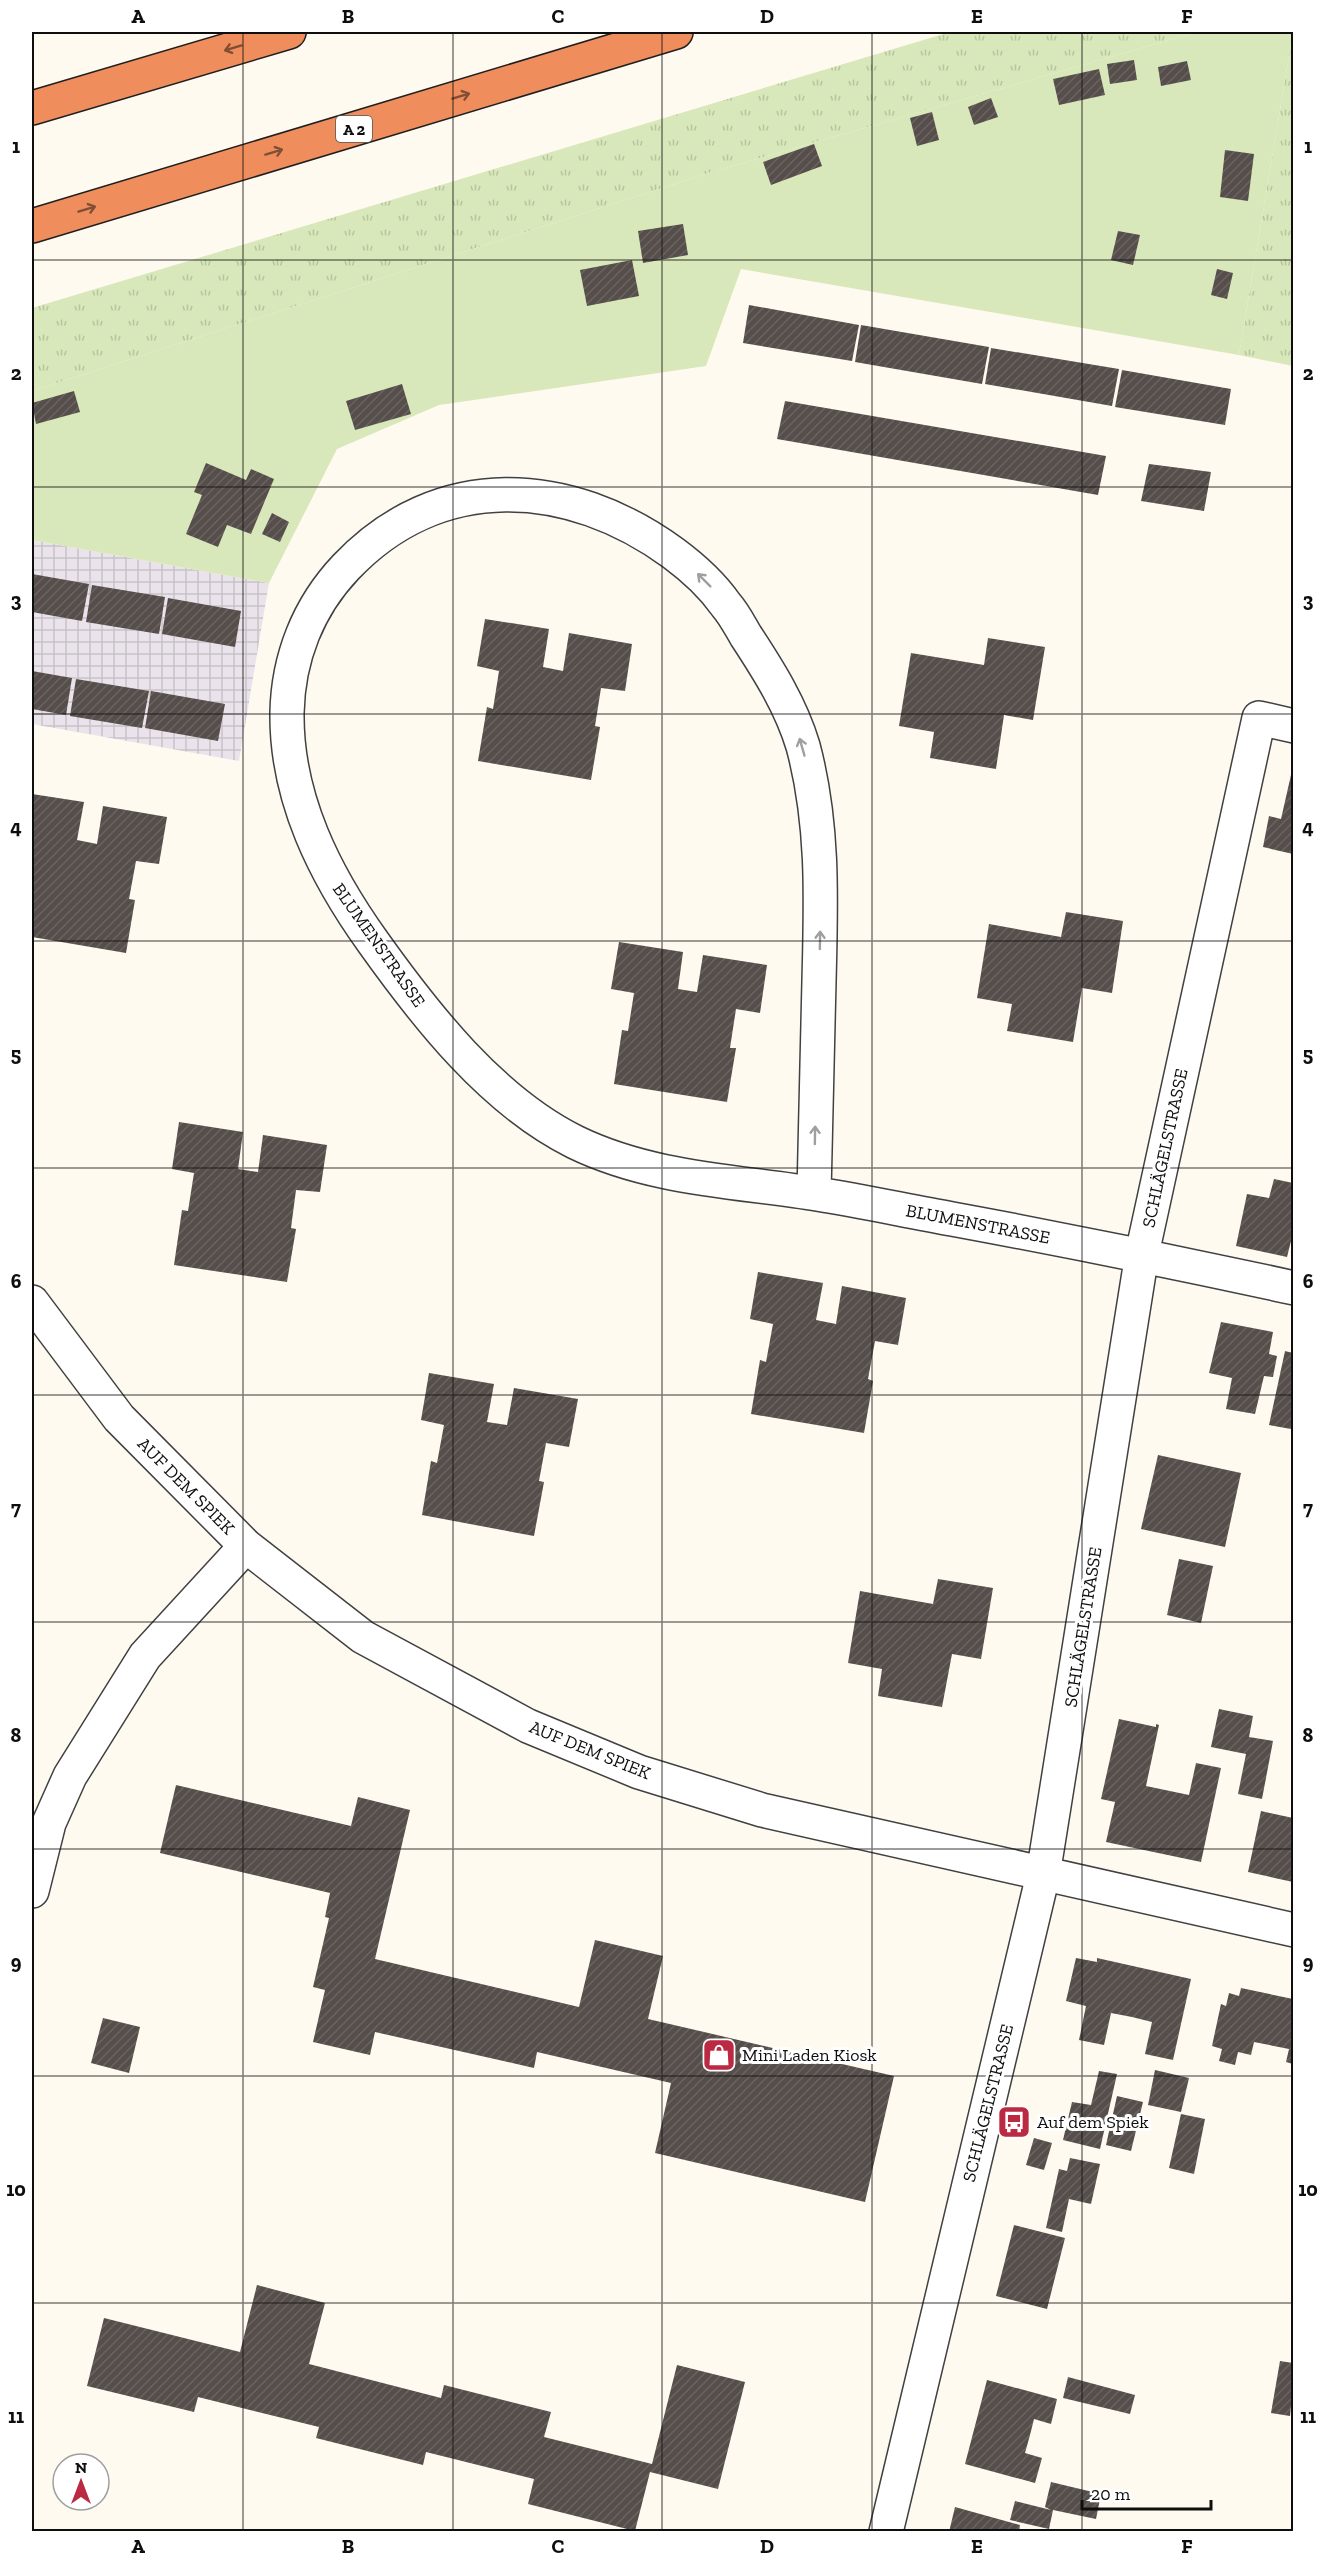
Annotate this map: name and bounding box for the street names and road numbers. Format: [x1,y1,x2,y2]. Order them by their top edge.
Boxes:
road number: A 2 [336,116,372,142]
street label: BLUMENSTRASSE [328,879,430,1011]
street label: SCHLÄGELSTRASSE [1137,1066,1193,1230]
street label: BLUMENSTRASSE [904,1199,1052,1249]
street label: AUF DEM SPIEK [133,1433,239,1539]
street label: SCHLÄGELSTRASSE [1059,1545,1107,1709]
street label: AUF DEM SPIEK [526,1716,654,1784]
street label: SCHLÄGELSTRASSE [958,2022,1018,2184]

